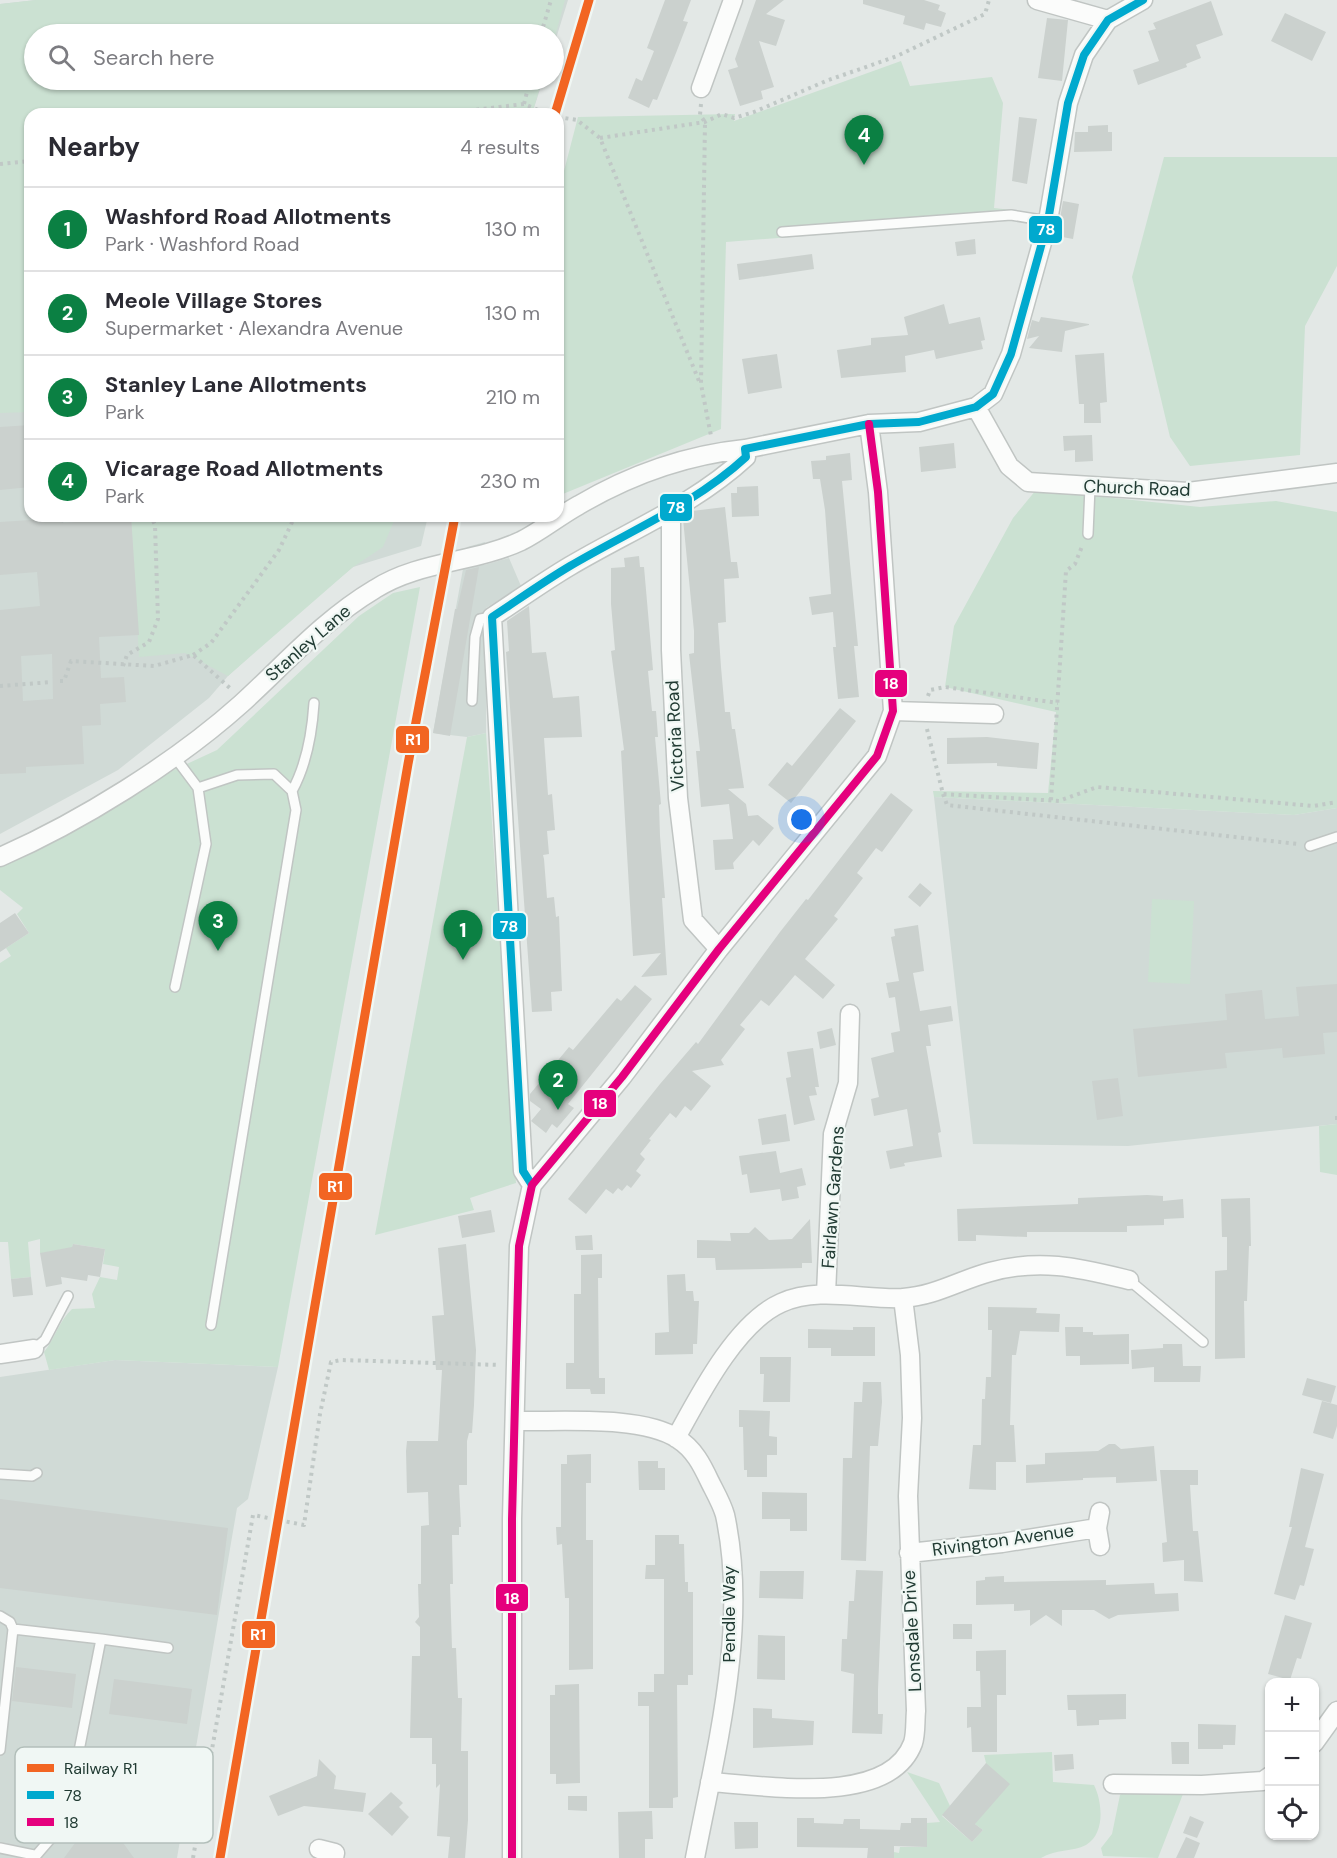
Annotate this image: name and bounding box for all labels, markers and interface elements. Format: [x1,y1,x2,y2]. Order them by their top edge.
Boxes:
search box [24,24,564,90]
icon: search [45,41,78,74]
text: Search here [93,43,214,72]
pin: 4 [844,116,884,165]
text: Nearby [48,130,140,164]
text: 4 results [460,134,540,160]
text: Washford Road Allotments [105,202,392,231]
line badge: 78 [1028,215,1063,244]
text: 1 [64,216,71,242]
text: 130 m [485,216,540,242]
text: 78 [1037,219,1055,240]
text: Park · Washford Road [105,231,300,257]
text: Meole Village Stores [105,286,322,315]
text: 2 [62,300,73,326]
text: 130 m [485,300,540,326]
text: Supermarket · Alexandra Avenue [105,315,403,341]
text: Stanley Lane Allotments [105,370,367,399]
text: 3 [61,384,74,410]
text: 210 m [485,384,540,410]
text: Park [105,399,145,425]
text: Vicarage Road Allotments [105,454,384,483]
text: 4 [61,468,74,494]
text: 230 m [480,468,540,494]
street label: Church Road [1083,474,1191,502]
text: Park [105,483,145,509]
line badge: 78 [659,493,693,522]
text: 78 [667,497,685,518]
street label: Stanley Lane [260,599,356,687]
line badge: 18 [874,669,908,698]
text: 18 [883,673,899,694]
street label: Victoria Road [660,680,690,792]
line badge: R1 [395,725,430,754]
text: R1 [405,729,421,750]
your location [787,805,816,834]
pin: 3 [198,902,238,951]
pin: 1 [444,910,482,960]
line badge: 78 [492,912,527,940]
text: 78 [500,916,518,937]
pin: 2 [538,1060,578,1110]
line badge: 18 [583,1089,617,1118]
text: 18 [592,1093,608,1114]
street label: Fairlawn Gardens [816,1125,850,1269]
line badge: R1 [318,1172,353,1201]
text: R1 [327,1176,343,1197]
street label: Rivington Avenue [931,1518,1075,1562]
street label: Pendle Way [717,1566,741,1662]
street label: Lonsdale Drive [897,1570,927,1692]
line badge: 18 [495,1583,529,1612]
text: 18 [504,1588,520,1609]
line badge: R1 [241,1620,276,1649]
text: R1 [250,1624,266,1645]
map controls [1265,1678,1319,1840]
button: + [1265,1678,1319,1732]
button: − [1265,1732,1319,1786]
legend [15,1747,213,1843]
text: Railway R1 [64,1758,137,1779]
text: 78 [64,1785,82,1806]
button: locate [1265,1786,1319,1840]
text: 18 [64,1812,79,1833]

